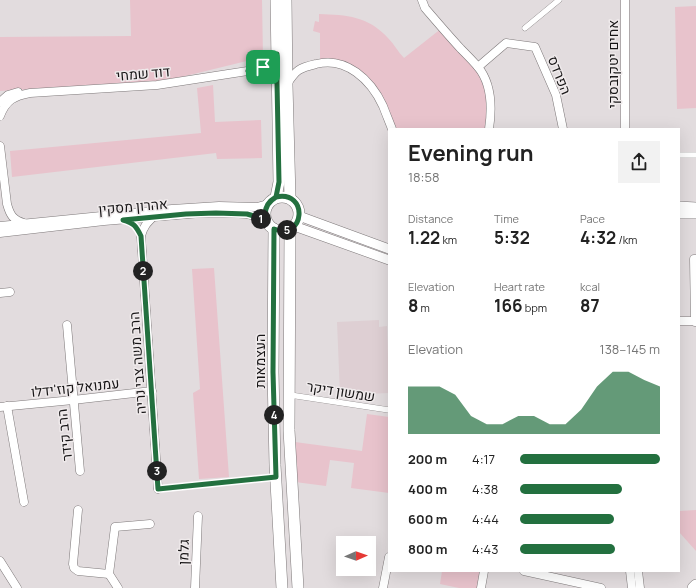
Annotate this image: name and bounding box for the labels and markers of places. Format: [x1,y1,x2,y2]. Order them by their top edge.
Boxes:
pin [246,50,280,84]
pin: 1 [251,209,271,229]
pin: 5 [277,220,297,240]
pin: 2 [133,261,153,281]
pin: 4 [264,405,284,425]
pin: 3 [147,461,167,481]

